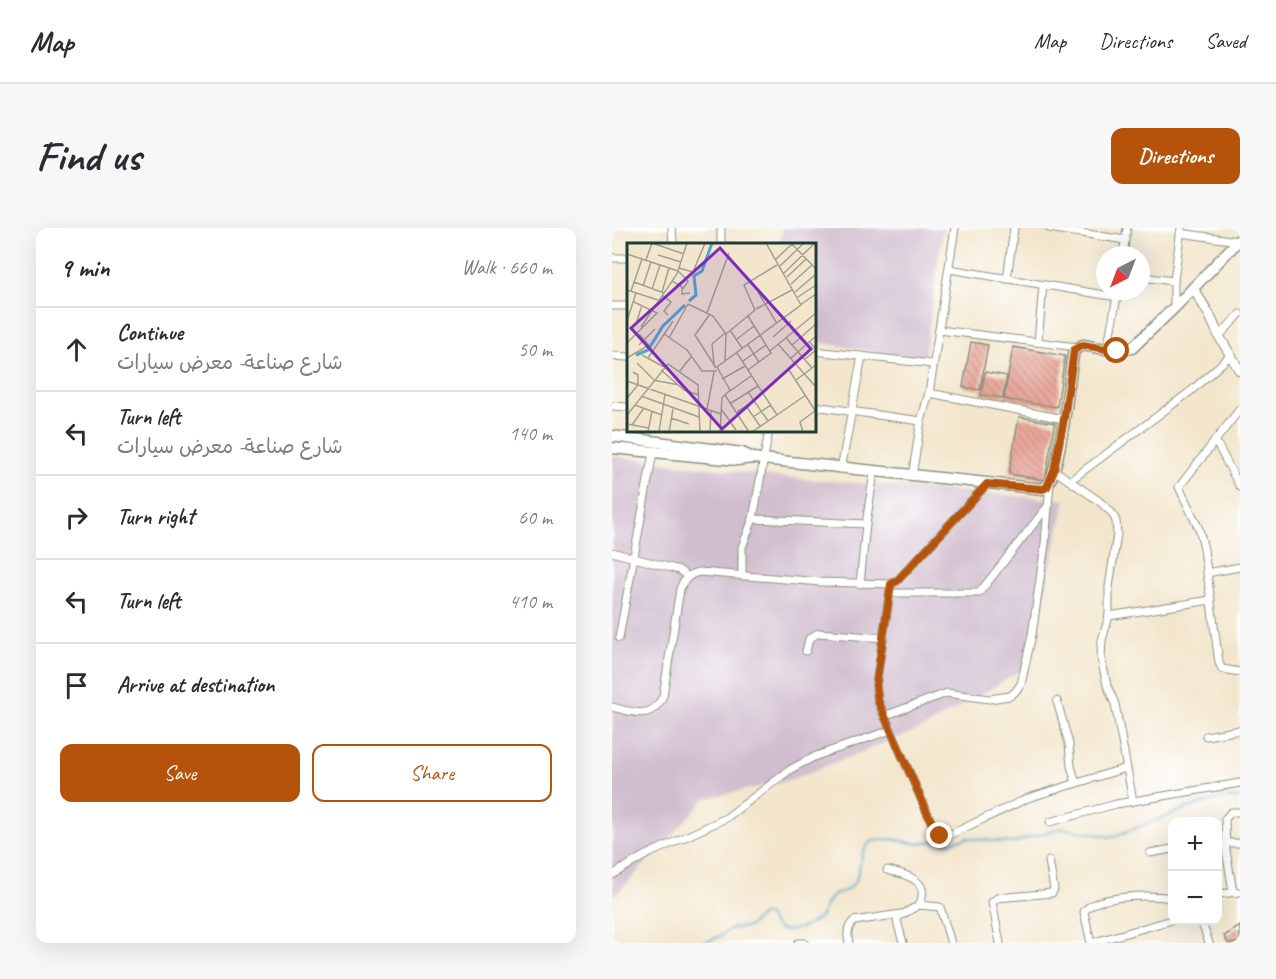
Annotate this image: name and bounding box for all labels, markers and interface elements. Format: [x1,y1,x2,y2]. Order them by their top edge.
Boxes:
text: Map [30,24,73,59]
text: Map [1034,28,1066,54]
text: Directions [1099,28,1172,54]
text: Saved [1205,28,1246,54]
button: Directions [1111,128,1240,184]
text: Find us [36,130,141,183]
inset map [627,243,816,432]
north arrow [1096,246,1150,300]
text: 9 min [60,251,110,284]
text: Walk · 660 m [462,255,552,280]
text: Continue [117,319,183,347]
icon: ahead [60,333,93,366]
text: 50 m [518,337,552,362]
route start [1103,337,1129,363]
text: شارع صناعة- معرض سيارات [117,350,343,375]
text: Turn left [117,403,181,431]
icon: left [60,417,93,450]
text: 140 m [509,421,552,446]
text: شارع صناعة- معرض سيارات [117,434,343,459]
icon: right [60,501,93,534]
text: Turn right [117,503,194,531]
text: 60 m [518,505,552,530]
icon: left [60,585,93,618]
text: Turn left [117,587,181,615]
text: 410 m [509,589,552,614]
icon: arrive [60,669,93,702]
text: Arrive at destination [117,671,274,699]
button: Save [60,744,300,802]
button: Share [312,744,552,802]
map controls [1168,817,1222,925]
button: + [1168,817,1222,871]
route end [926,822,952,848]
button: − [1168,871,1222,925]

